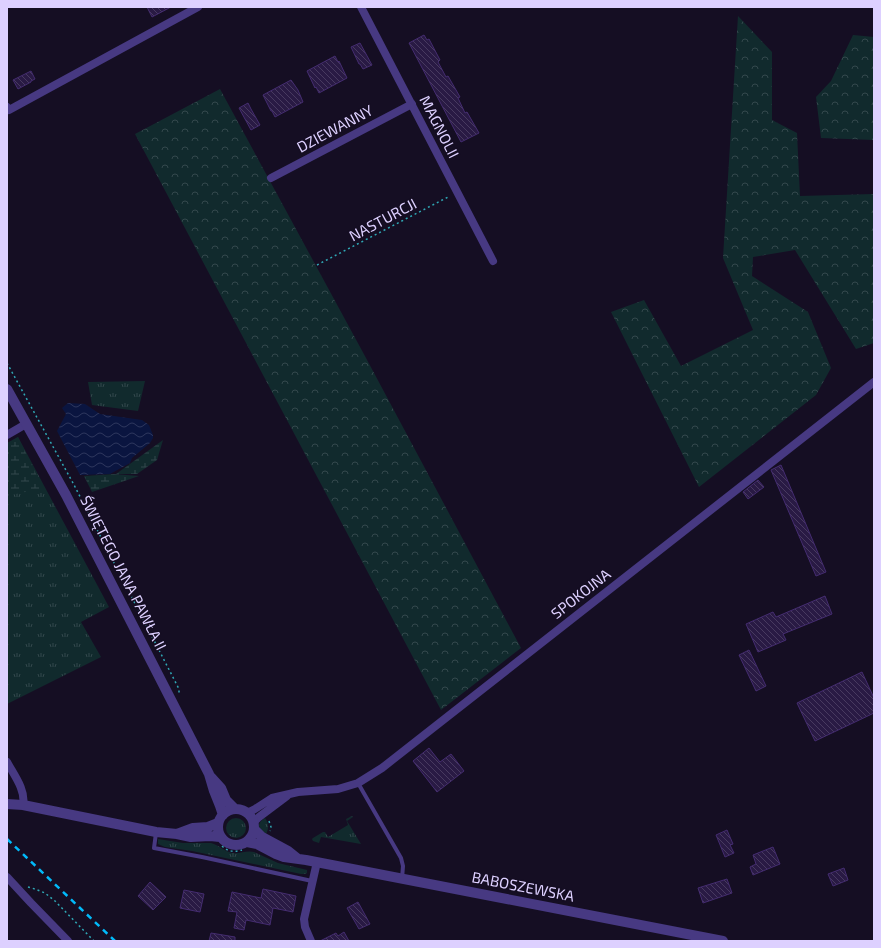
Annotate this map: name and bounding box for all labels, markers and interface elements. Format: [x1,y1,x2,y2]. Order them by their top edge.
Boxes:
street label: MAGNOLII [416,92,463,161]
street label: DZIEWANNY [293,100,376,156]
street label: NASTURCJI [346,194,419,244]
street label: ŚWIĘTEGO JANA PAWŁA II [77,492,171,653]
street label: SPOKOJNA [547,564,614,622]
street label: BABOSZEWSKA [470,867,577,905]

